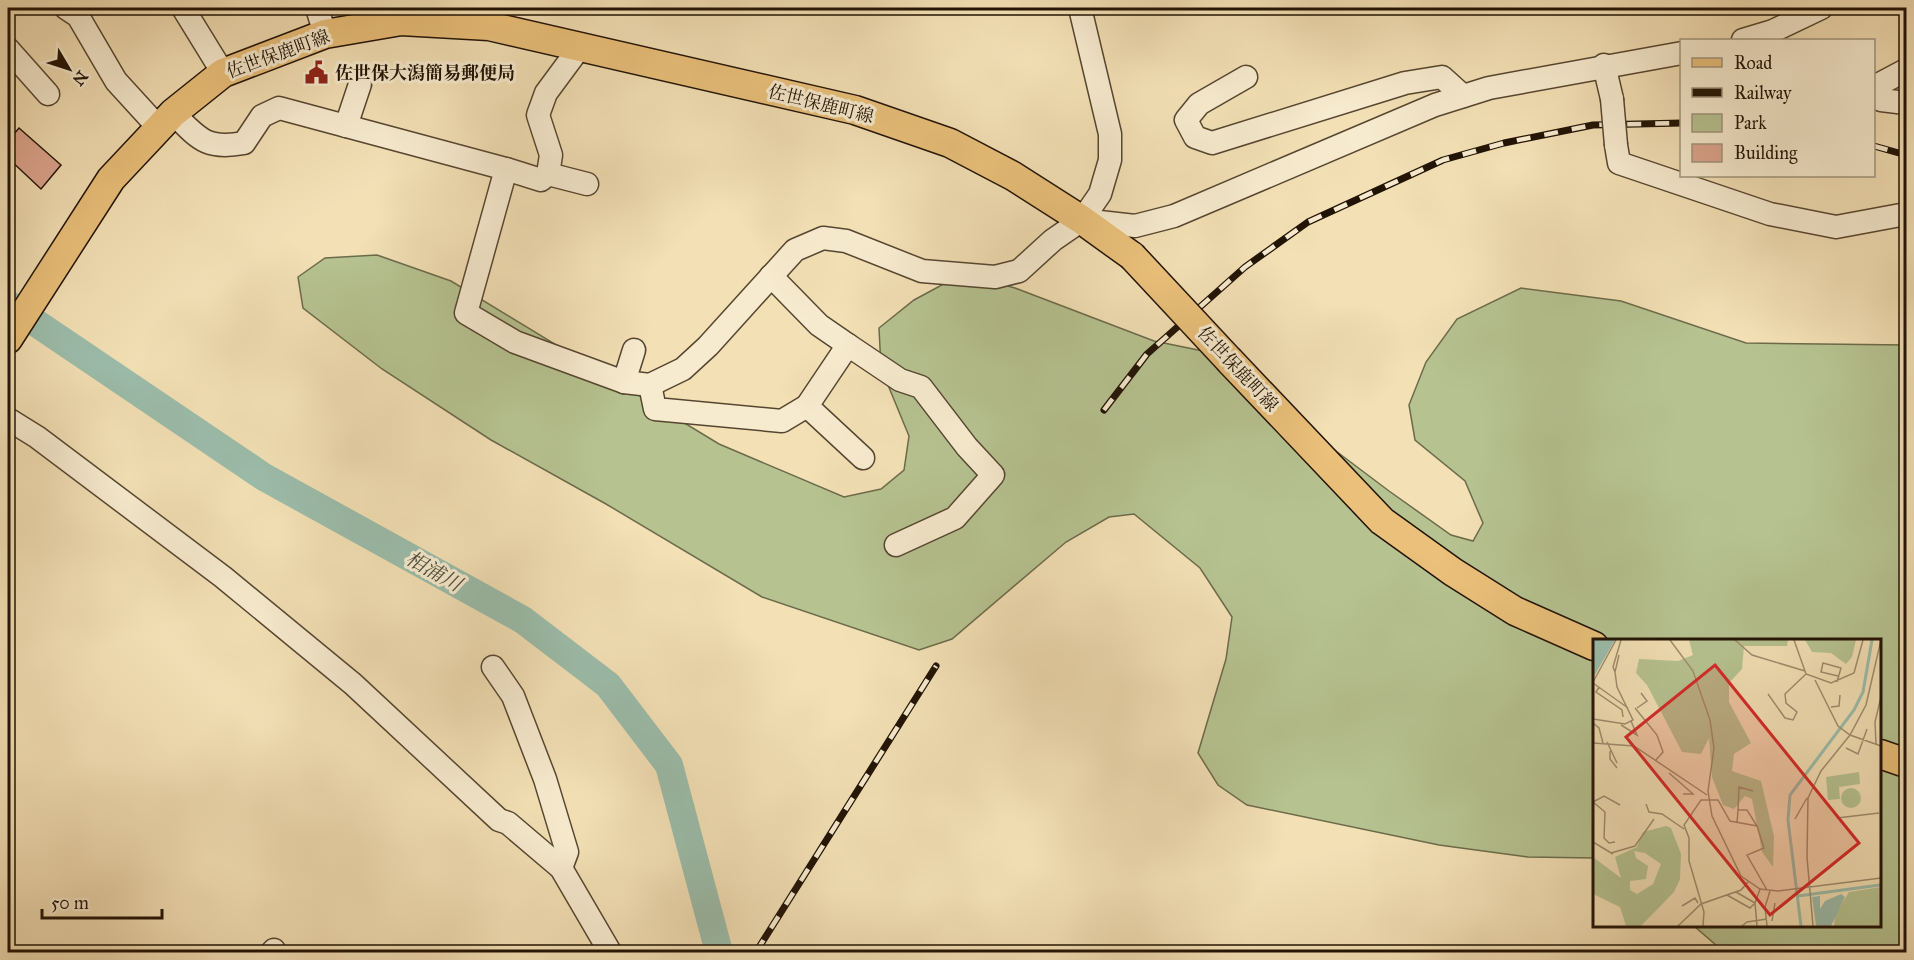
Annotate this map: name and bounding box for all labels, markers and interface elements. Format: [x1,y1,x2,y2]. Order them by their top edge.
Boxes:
street label: 佐世保鹿町線 [223,25,333,83]
north arrow [39,39,99,99]
legend [1680,39,1875,177]
text: Road [1734,52,1772,74]
public building icon: 佐世保大潟簡易郵便局 [304,60,330,86]
place label: 佐世保大潟簡易郵便局 [335,62,515,84]
text: N [68,67,92,90]
street label: 佐世保鹿町線 [766,80,876,128]
text: Railway [1734,82,1792,104]
text: Park [1734,112,1767,134]
text: Building [1734,142,1798,165]
street label: 佐世保鹿町線 [1193,322,1283,416]
water label: 相浦川 [402,546,468,597]
inset map [1593,639,1881,927]
scale bar [42,882,162,920]
text: 50 m [51,892,89,914]

